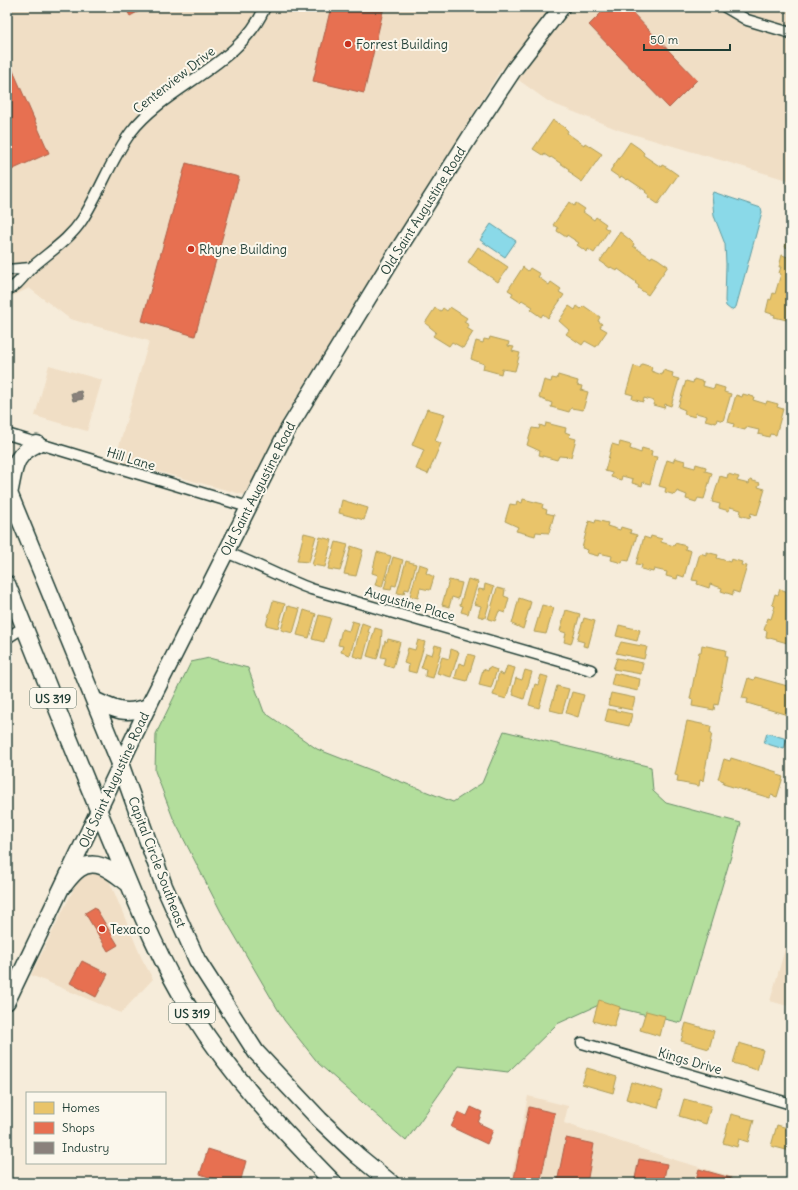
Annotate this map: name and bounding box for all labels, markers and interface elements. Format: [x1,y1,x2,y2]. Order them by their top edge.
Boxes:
scale bar [644,26,730,52]
text: 50 m [650,32,679,47]
place label: Forrest Building [356,36,448,53]
marker: Forrest Building [343,39,353,49]
street label: Centerview Drive [130,43,218,117]
street label: Old Saint Augustine Road [377,143,470,278]
place label: Rhyne Building [199,241,287,258]
marker: Rhyne Building [186,244,196,254]
street label: Old Saint Augustine Road [217,419,299,559]
street label: Hill Lane [105,444,157,474]
street label: Augustine Place [363,583,457,625]
road number: US 319 [30,688,76,708]
street label: Old Saint Augustine Road [75,709,153,851]
street label: Capital Circle Southeast [124,794,190,931]
place label: Texaco [110,921,150,938]
marker: Texaco [97,924,107,934]
road number: US 319 [169,1003,215,1023]
street label: Kings Drive [656,1044,724,1078]
legend [26,1092,166,1164]
text: Homes [62,1100,100,1115]
text: Shops [62,1120,95,1135]
text: Industry [62,1140,109,1155]

